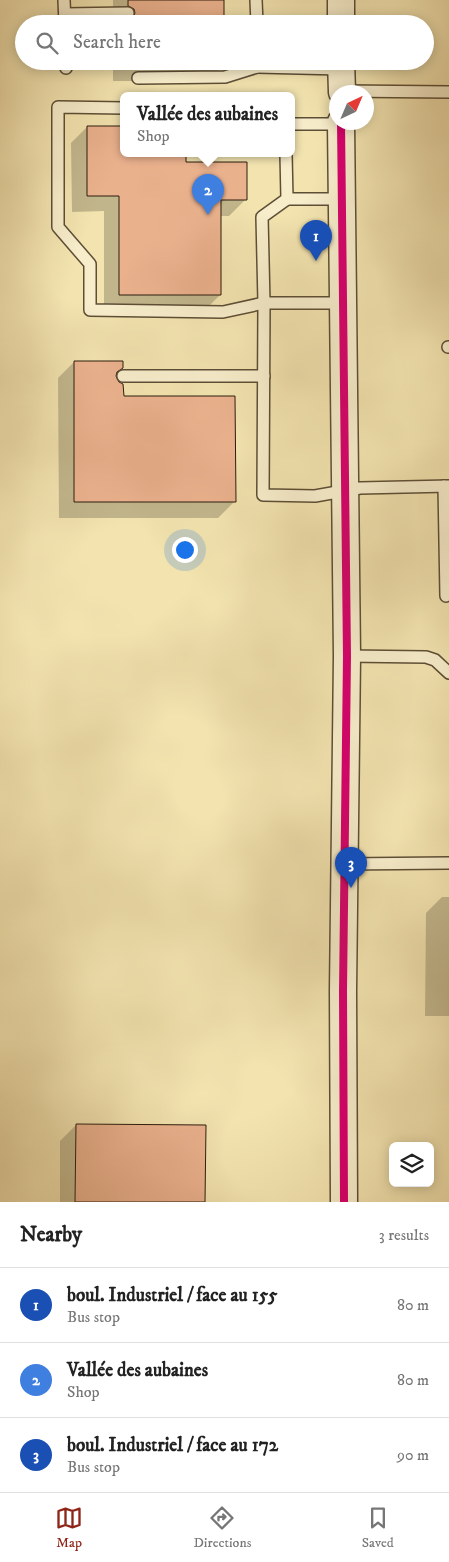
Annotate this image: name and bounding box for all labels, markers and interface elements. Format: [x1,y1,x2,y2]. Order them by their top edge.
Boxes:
search box [15,15,434,70]
icon: search [33,29,61,57]
text: Search here [73,31,161,54]
north arrow [329,85,374,130]
popup [120,92,295,157]
text: Vallée des aubaines [137,103,278,126]
text: Shop [137,126,170,146]
pin: 2 [192,174,224,215]
pin: 1 [300,220,332,261]
your location [172,537,198,563]
pin: 3 [335,847,367,888]
map controls [389,1142,434,1187]
button: layers [389,1142,434,1187]
text: Nearby [20,1222,82,1248]
text: 3 results [379,1225,429,1245]
text: boul. Industriel / face au 155 [67,1284,278,1307]
text: 1 [33,1295,39,1315]
text: 80 m [397,1295,429,1315]
text: Bus stop [67,1307,120,1327]
text: Vallée des aubaines [67,1359,208,1382]
text: 2 [32,1370,40,1390]
text: 80 m [397,1370,429,1390]
text: Shop [67,1382,100,1402]
text: boul. Industriel / face au 172 [67,1434,278,1457]
text: 3 [33,1445,39,1465]
text: 90 m [397,1445,429,1465]
text: Bus stop [67,1457,120,1477]
tab: Map [55,1504,83,1552]
tab: Directions [193,1504,251,1552]
tab: Saved [362,1504,394,1552]

